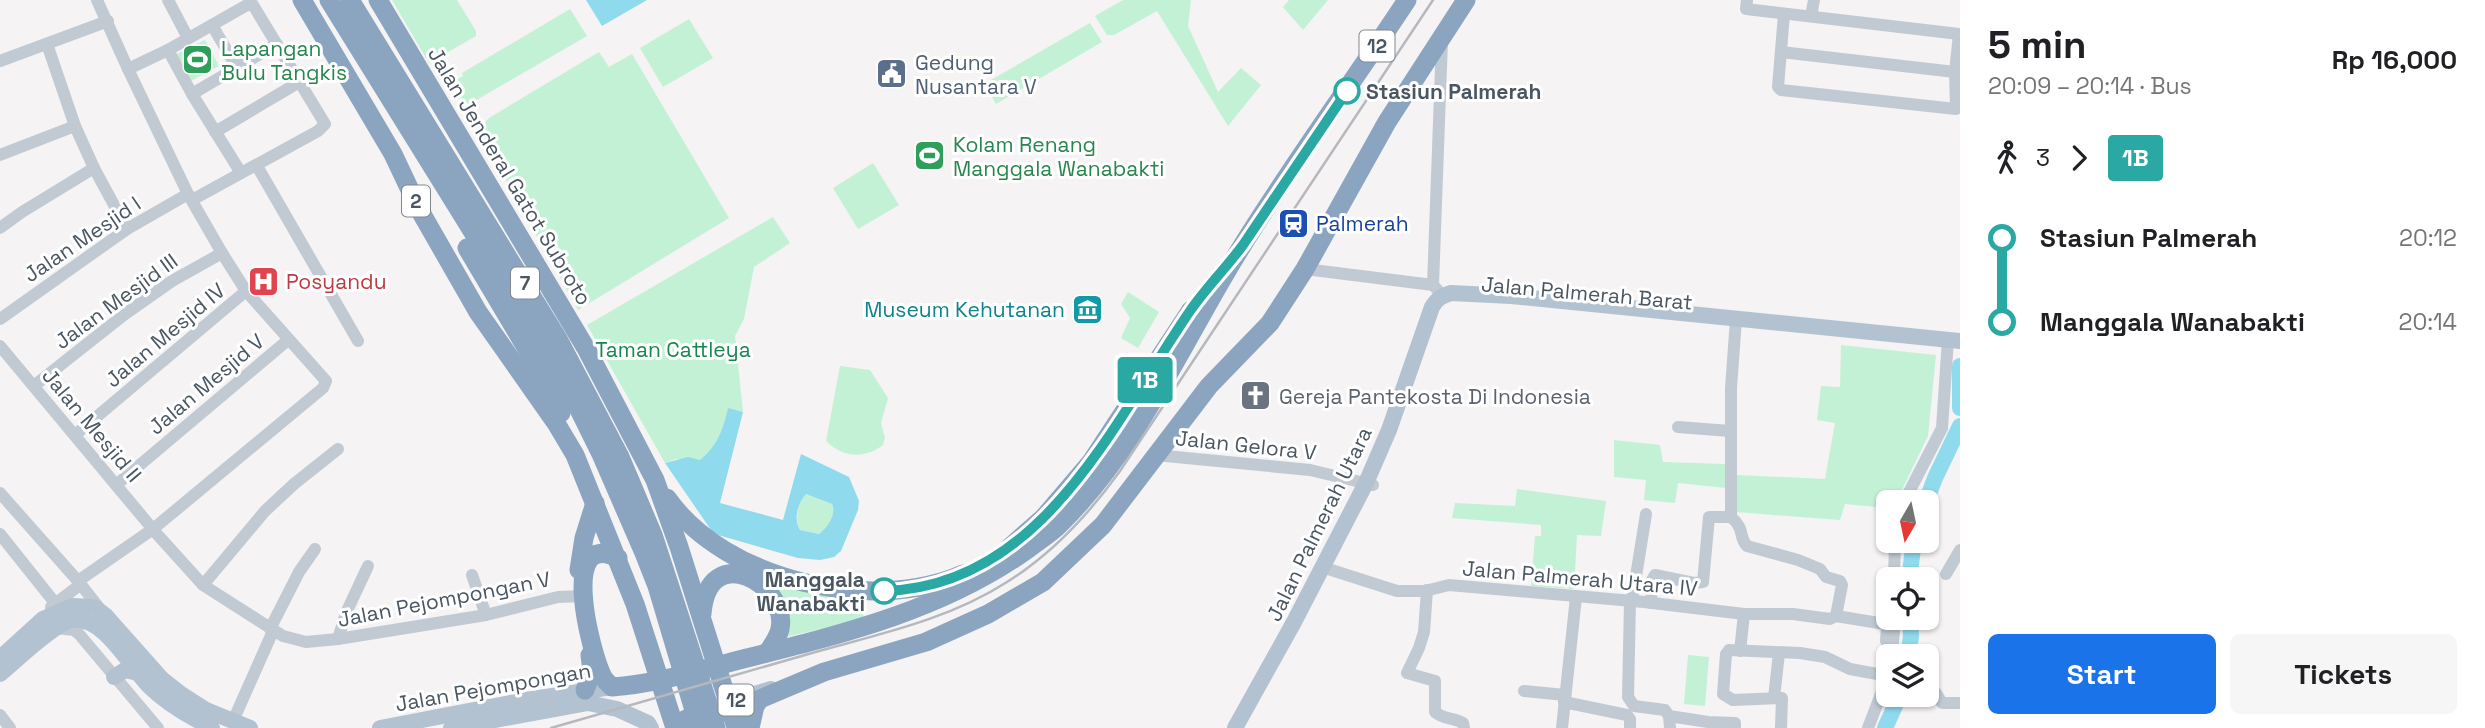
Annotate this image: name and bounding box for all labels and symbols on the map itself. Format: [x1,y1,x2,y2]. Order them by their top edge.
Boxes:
road number: 12 [1360,30,1394,61]
place label: Lapangan Bulu Tangkis [221,35,347,86]
street label: Jalan Jenderal Gatot Subroto [422,42,598,310]
sports icon: Lapangan Bulu Tangkis [181,43,215,77]
place label: Gedung Nusantara V [915,49,1037,100]
public building icon: Gedung Nusantara V [875,57,909,91]
marker: Stasiun Palmerah [1334,78,1360,104]
place label: Stasiun Palmerah [1366,78,1542,105]
place label: Kolam Renang Manggala Wanabakti [953,131,1165,182]
sports icon: Kolam Renang Manggala Wanabakti [913,139,947,173]
road number: 2 [402,186,430,216]
street label: Jalan Mesjid I [18,190,146,288]
station icon: Palmerah [1276,206,1310,240]
place label: Palmerah [1316,210,1409,237]
street label: Jalan Mesjid III [49,247,183,355]
hospital icon: Posyandu [246,264,280,298]
place label: Posyandu [286,268,387,295]
road number: 7 [511,268,539,298]
street label: Jalan Palmerah Barat [1480,270,1694,316]
street label: Jalan Mesjid IV [99,277,231,393]
museum icon: Museum Kehutanan [1071,292,1105,326]
place label: Museum Kehutanan [864,296,1065,323]
street label: Jalan Mesjid V [142,328,270,440]
park label: Taman Cattleya [595,336,751,363]
line badge: 1B [1114,357,1176,403]
street label: Jalan Mesjid II [36,362,148,488]
church icon: Gereja Pantekosta Di Indonesia [1239,379,1273,413]
place label: Gereja Pantekosta Di Indonesia [1279,383,1591,410]
street label: Jalan Palmerah Utara [1260,422,1378,626]
street label: Jalan Gelora V [1174,424,1318,466]
north arrow [1876,490,1939,553]
street label: Jalan Palmerah Utara IV [1461,554,1699,602]
street label: Jalan Pejompongan V [335,565,553,633]
place label: Manggala Wanabakti [757,566,865,617]
marker: Manggala Wanabakti [871,578,897,604]
street label: Jalan Pejompongan [393,656,593,718]
road number: 12 [718,684,754,716]

